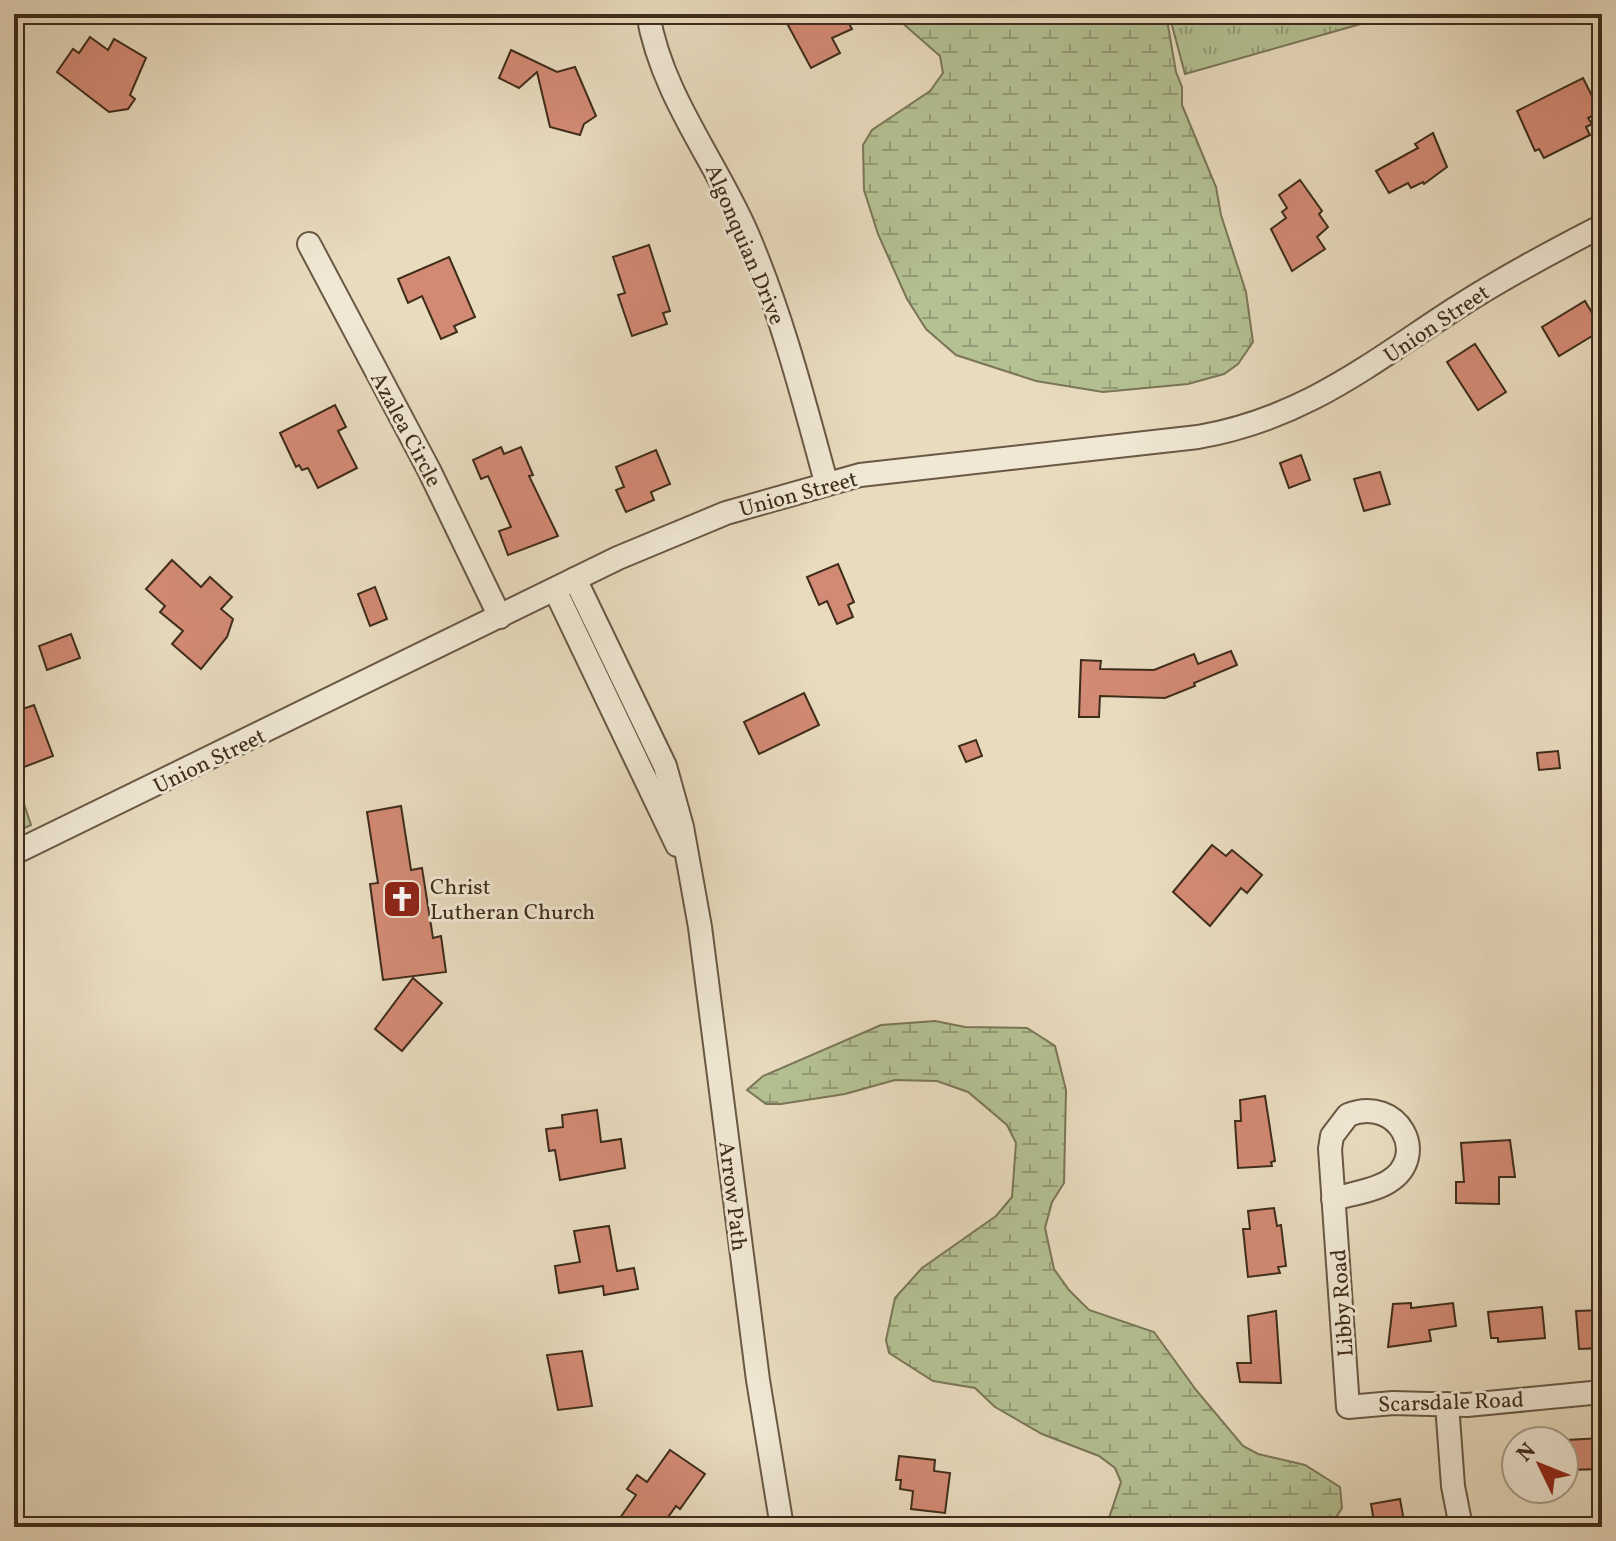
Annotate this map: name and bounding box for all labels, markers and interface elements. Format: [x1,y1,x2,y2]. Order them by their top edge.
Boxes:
street label: Algonquian Drive [696,160,791,330]
street label: Union Street [1378,278,1497,372]
street label: Azalea Circle [361,367,448,493]
street label: Union Street [736,465,862,526]
street label: Union Street [149,722,272,803]
place label: Christ Lutheran Church [430,873,595,929]
church icon: Christ Lutheran Church [381,878,423,920]
street label: Arrow Path [709,1140,754,1253]
street label: Libby Road [1324,1248,1363,1358]
street label: Scarsdale Road [1378,1385,1525,1422]
north arrow [1500,1425,1580,1505]
text: N [1510,1437,1544,1469]

